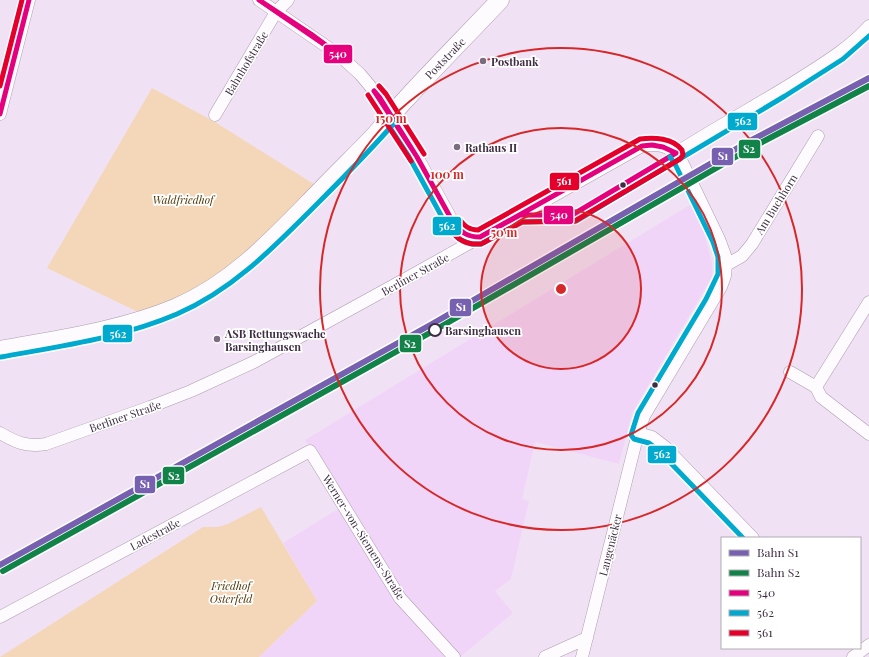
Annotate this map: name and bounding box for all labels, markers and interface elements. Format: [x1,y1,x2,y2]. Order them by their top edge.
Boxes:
street label: Bahnhofstraße [221,28,271,98]
street label: Poststraße [421,34,469,82]
line badge: 540 [323,44,353,64]
text: 540 [329,46,347,61]
place label: Postbank [491,54,539,69]
marker: Postbank [478,56,488,66]
text: 150 m [375,110,407,126]
line badge: 562 [727,112,758,131]
text: 562 [735,113,752,128]
line badge: S2 [738,139,761,159]
place label: Rathaus II [465,140,517,155]
text: S2 [743,141,755,156]
marker: Rathaus II [452,142,462,152]
line badge: S1 [711,147,734,166]
text: S1 [718,148,728,163]
text: 100 m [430,166,464,182]
street label: Am Buchhorn [751,171,801,238]
line badge: 561 [549,172,580,191]
text: 561 [556,173,572,188]
unlabelled marker [618,180,628,190]
park label: Waldfriedhof [152,192,216,207]
line badge: 540 [543,205,574,225]
text: 540 [550,207,568,222]
line badge: 562 [432,216,462,236]
text: 562 [439,218,456,233]
text: 50 m [491,224,518,240]
street label: Berliner Straße [378,249,452,299]
centre of rings [554,282,568,296]
line badge: S1 [449,298,472,317]
text: S1 [456,299,466,314]
marker: Barsinghausen [428,323,442,337]
place label: Barsinghausen [445,323,521,338]
line badge: 562 [102,324,133,343]
text: 562 [110,326,127,341]
place label: ASB Rettungswache Barsinghausen [224,326,326,354]
marker: ASB Rettungswache Barsinghausen [212,334,222,344]
line badge: S2 [399,334,422,353]
text: S2 [404,336,416,351]
unlabelled marker [650,380,660,390]
street label: Berliner Straße [87,397,163,435]
line badge: 562 [647,445,677,464]
text: 562 [654,446,671,461]
line badge: S2 [162,466,185,485]
text: S2 [168,468,180,483]
street label: Werner-von-Siemens-Straße [319,471,409,603]
line badge: S1 [134,475,156,494]
text: S1 [140,476,150,491]
street label: Langenäcker [595,512,625,578]
street label: Ladestraße [127,514,183,554]
legend [721,537,861,649]
text: Bahn S1 [757,544,799,560]
text: Bahn S2 [757,564,800,580]
park label: Friedhof Osterfeld [210,578,253,606]
text: 540 [757,584,775,600]
text: 562 [757,604,774,620]
text: 561 [757,624,773,640]

